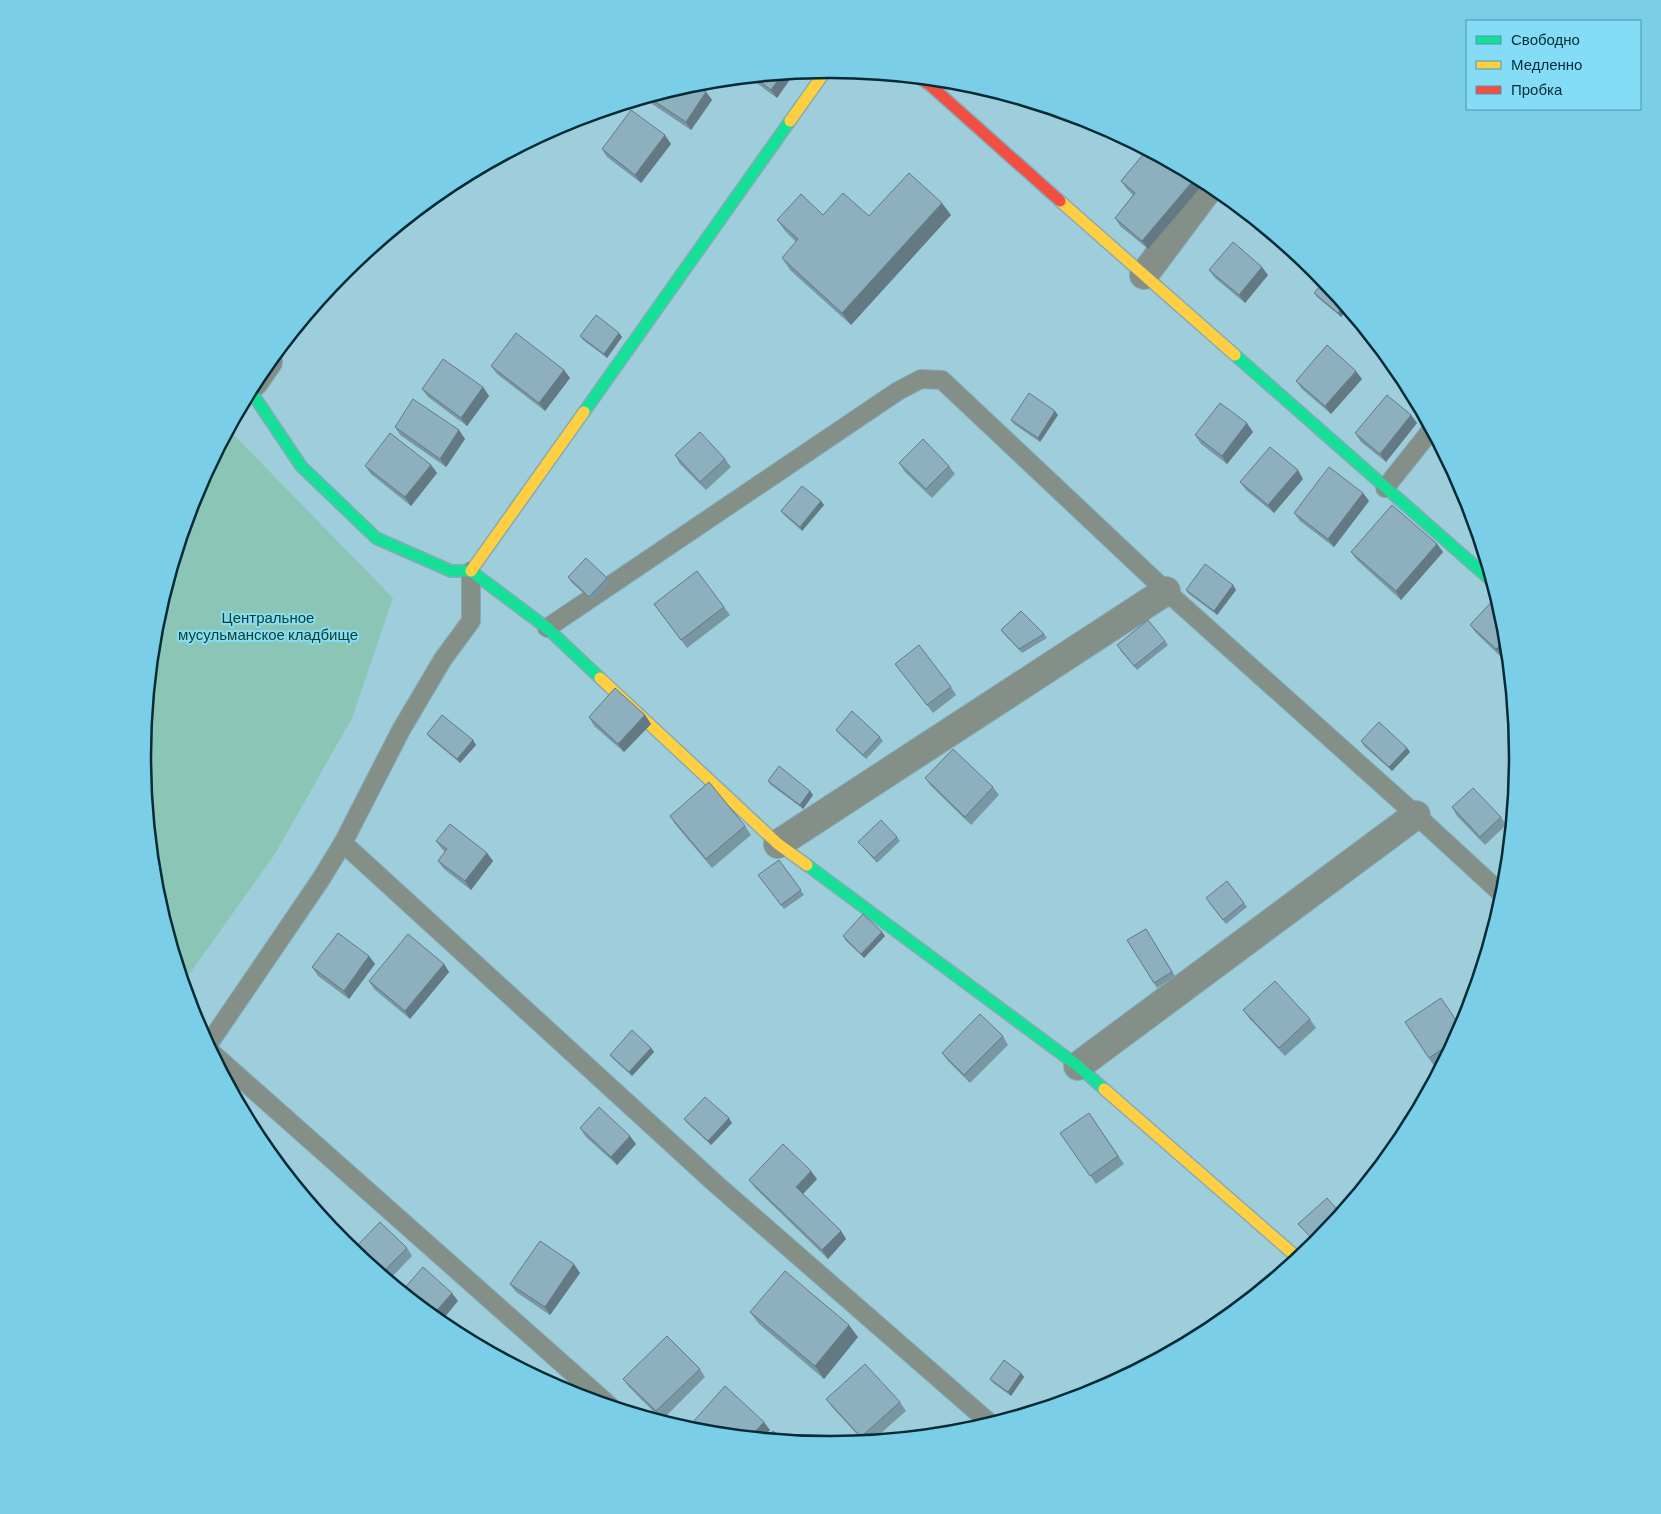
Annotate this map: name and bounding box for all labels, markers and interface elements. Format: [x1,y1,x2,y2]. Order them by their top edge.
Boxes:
legend [1466,20,1641,110]
text: Свободно [1511,30,1580,48]
text: Медленно [1511,55,1582,73]
text: Пробка [1511,80,1563,98]
park label: Центральное мусульманское кладбище [178,608,358,643]

